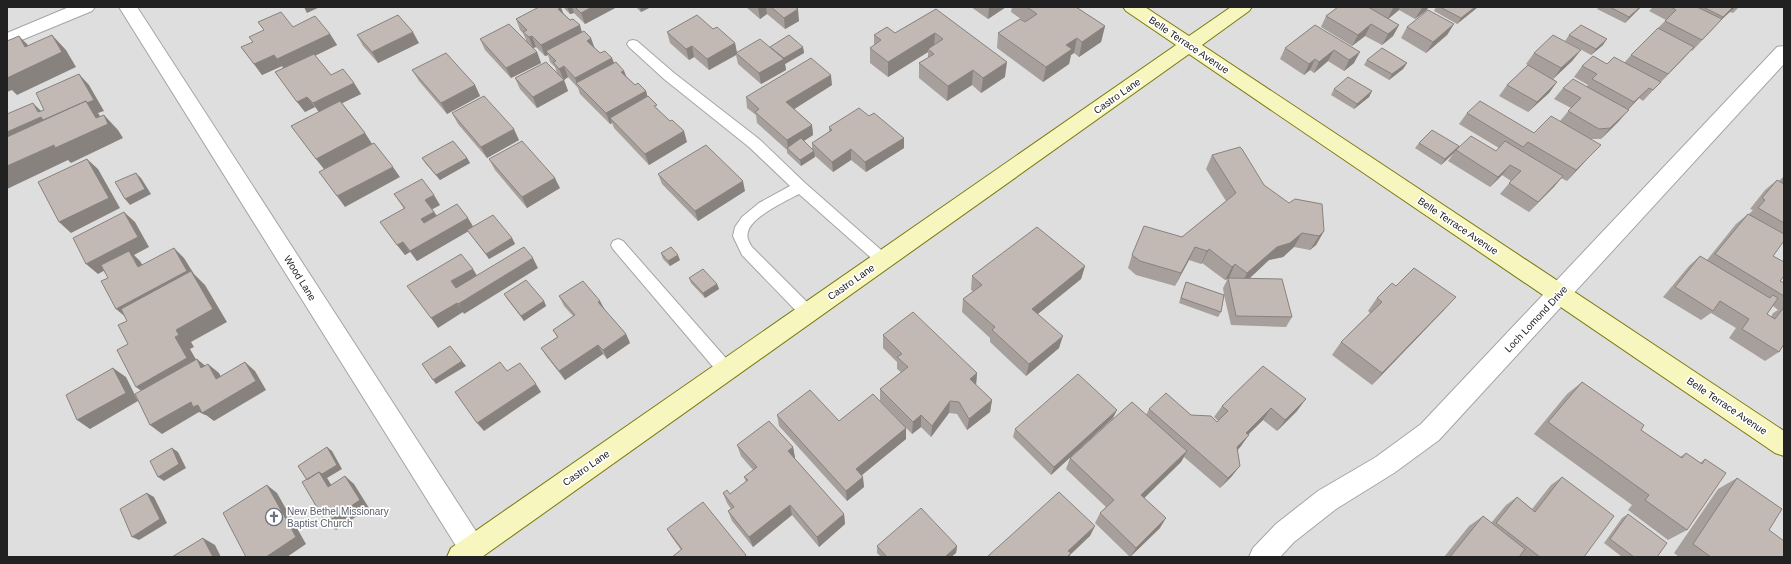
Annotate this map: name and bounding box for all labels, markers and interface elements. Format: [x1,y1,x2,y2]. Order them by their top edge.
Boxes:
street label: Belle Terrace Avenue [1147,14,1231,76]
street label: Castro Lane [1092,76,1143,116]
street label: Belle Terrace Avenue [1416,195,1500,257]
street label: Wood Lane [282,253,318,303]
street label: Castro Lane [826,262,877,302]
street label: Loch Lomond Drive [1502,283,1570,354]
street label: Belle Terrace Avenue [1685,375,1769,437]
street label: Castro Lane [561,448,612,488]
place label: New Bethel Missionary Baptist Church [287,506,389,529]
church icon: New Bethel Missionary Baptist Church [264,507,284,527]

